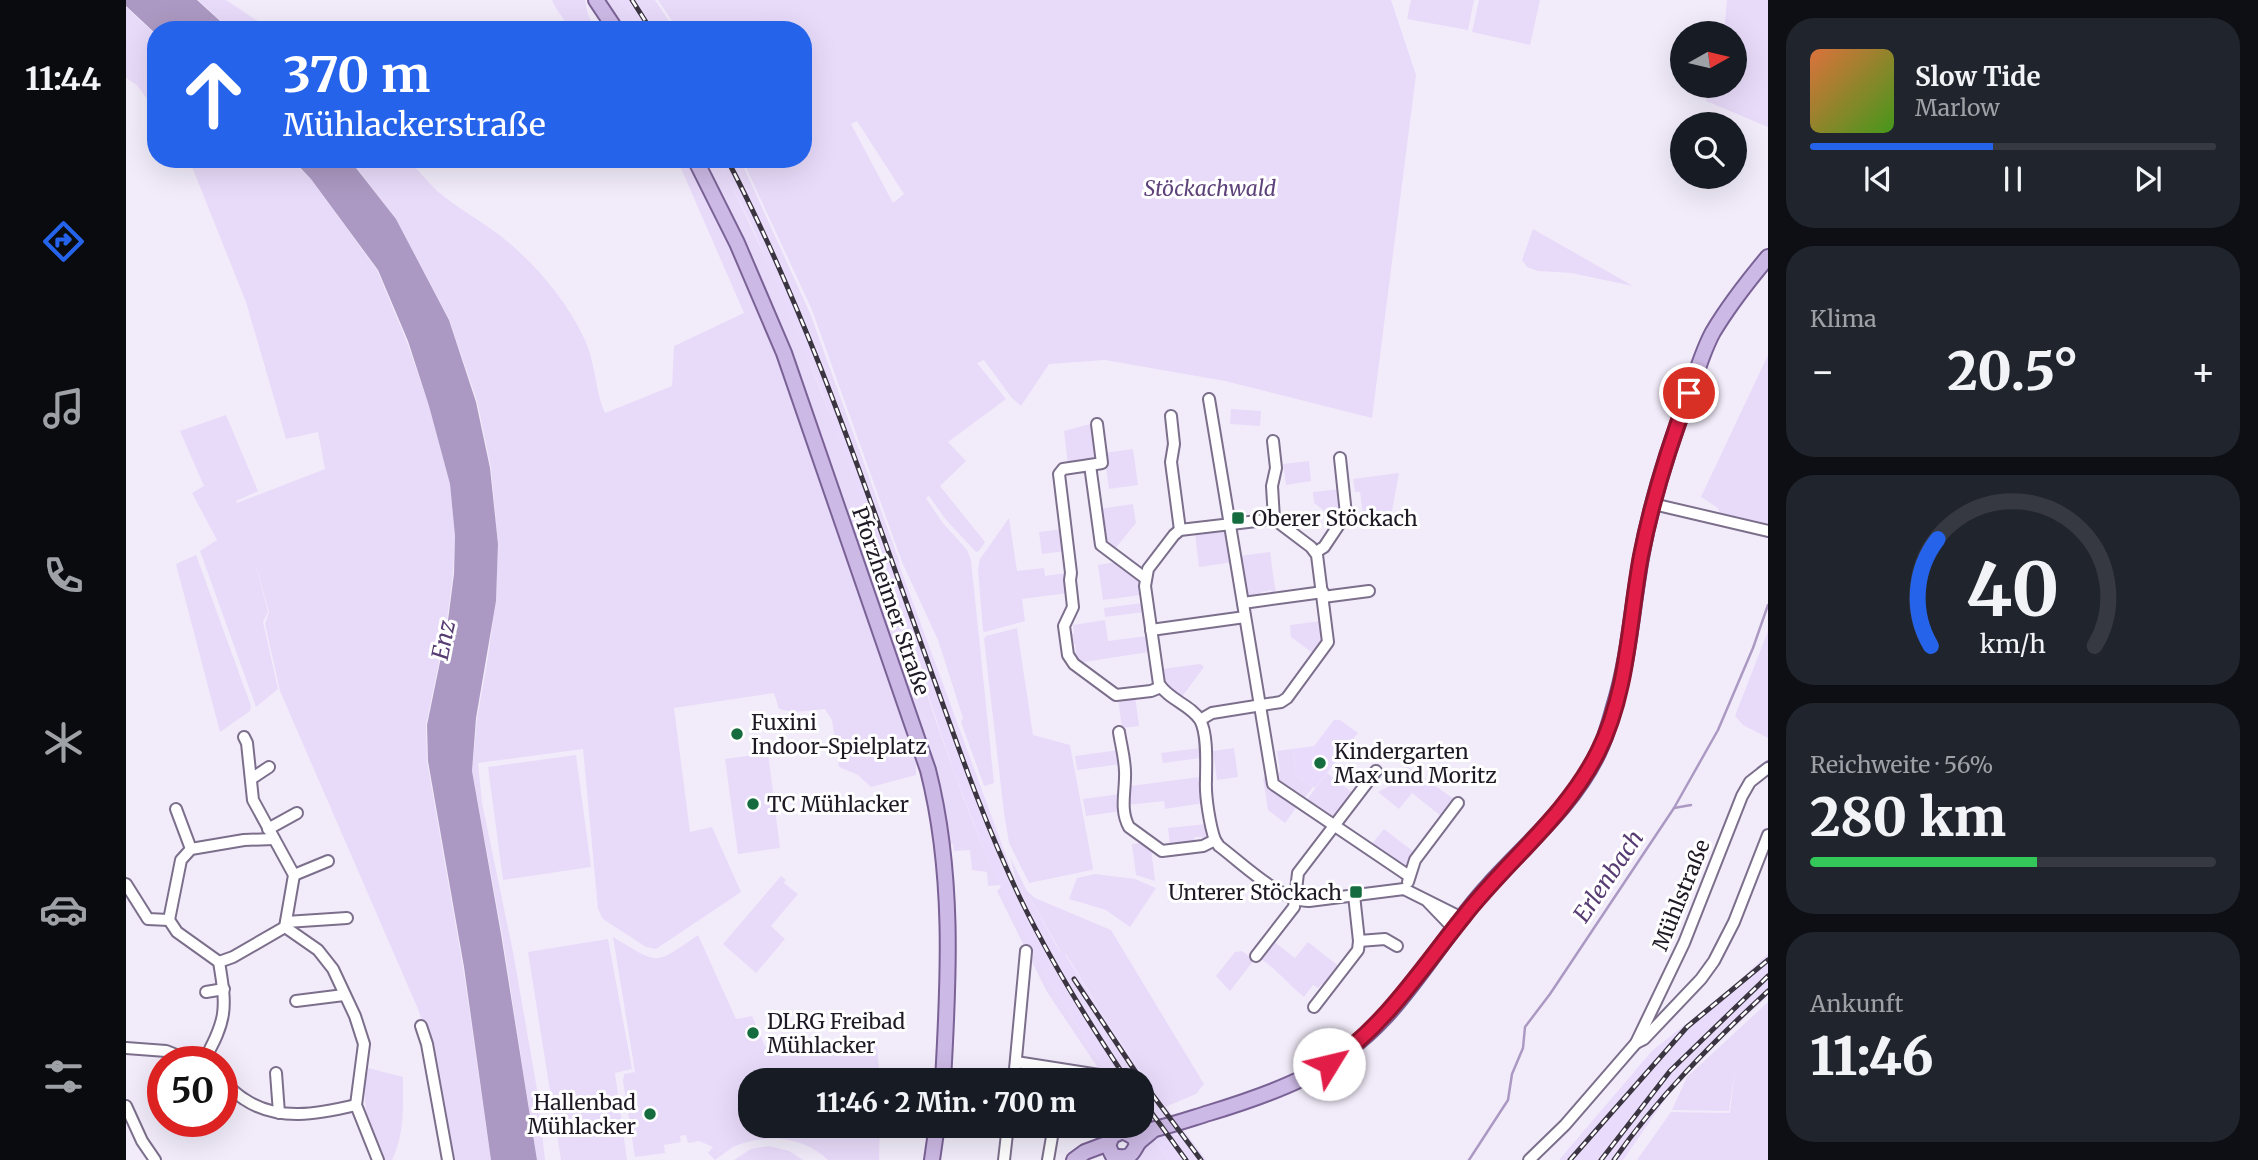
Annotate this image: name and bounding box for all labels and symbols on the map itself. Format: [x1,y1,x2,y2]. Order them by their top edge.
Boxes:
north arrow [1670,21,1746,98]
park label: Stöckachwald [1144,175,1276,202]
pin [1659,363,1719,423]
street label: Pforzheimer Straße [846,503,936,699]
place label: Oberer Stöckach [1252,505,1418,532]
marker: Oberer Stöckach [1230,510,1246,526]
water label: Enz [425,618,461,662]
place label: Fuxini Indoor-Spielplatz [751,709,927,760]
marker: Fuxini Indoor-Spielplatz [729,726,745,742]
place label: Kindergarten Max und Moritz [1334,738,1497,789]
marker: Kindergarten Max und Moritz [1312,755,1328,771]
place label: TC Mühlacker [767,791,909,818]
marker: TC Mühlacker [745,796,761,812]
water label: Erlenbach [1567,824,1649,928]
street label: Mühlstraße [1646,835,1716,955]
place label: Unterer Stöckach [1168,879,1342,906]
marker: Unterer Stöckach [1348,884,1364,900]
place label: DLRG Freibad Mühlacker [767,1008,906,1059]
marker: DLRG Freibad Mühlacker [745,1025,761,1041]
position arrow [1292,1027,1366,1101]
speed limit sign: 50 [147,1046,238,1137]
place label: Hallenbad Mühlacker [527,1089,636,1140]
marker: Hallenbad Mühlacker [642,1106,658,1122]

